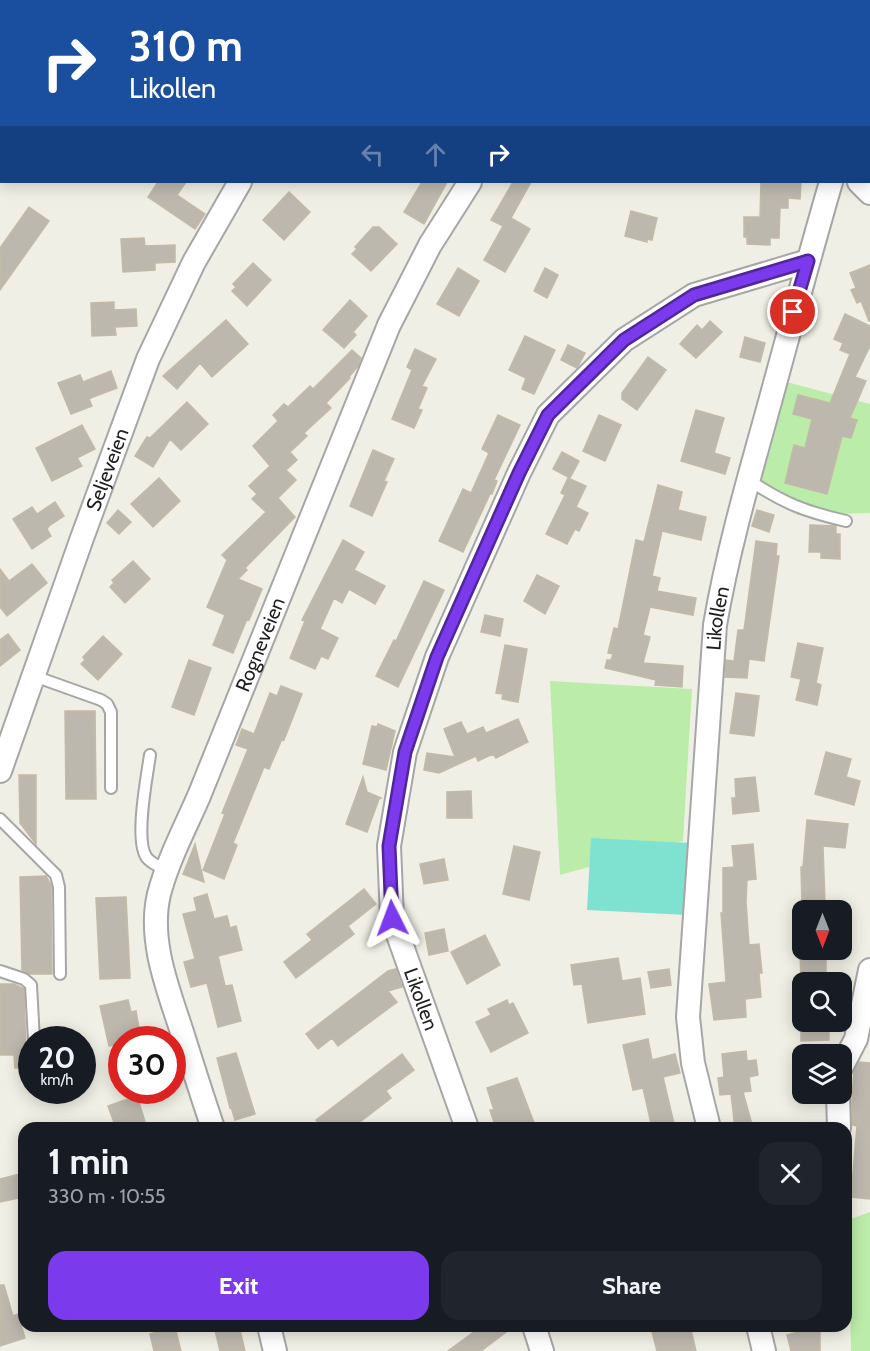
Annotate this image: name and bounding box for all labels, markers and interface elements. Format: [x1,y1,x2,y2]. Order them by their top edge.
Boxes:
text: 310 m [129,20,243,72]
icon: right [30,24,108,102]
text: Likollen [129,72,216,105]
icon: left [356,138,389,171]
icon: ahead [419,138,452,171]
icon: right [482,138,515,171]
pin [767,286,818,337]
icon: arrive [776,295,809,328]
street label: Seljeveien [81,425,134,514]
street label: Likollen [701,584,734,651]
street label: Rogneveien [230,594,290,695]
position arrow [360,886,424,950]
north arrow [792,900,852,960]
map controls [792,900,852,1104]
street label: Likollen [399,965,443,1033]
button: search [792,972,852,1032]
speed limit sign: 30 [108,1026,186,1104]
text: 20 [38,1039,76,1076]
button: layers [792,1044,852,1104]
text: km/h [41,1071,73,1089]
text: 1 min [48,1139,129,1183]
button: close [759,1142,822,1205]
text: 330 m · 10:55 [48,1184,166,1208]
button: Exit [48,1251,429,1320]
button: Share [441,1251,822,1320]

